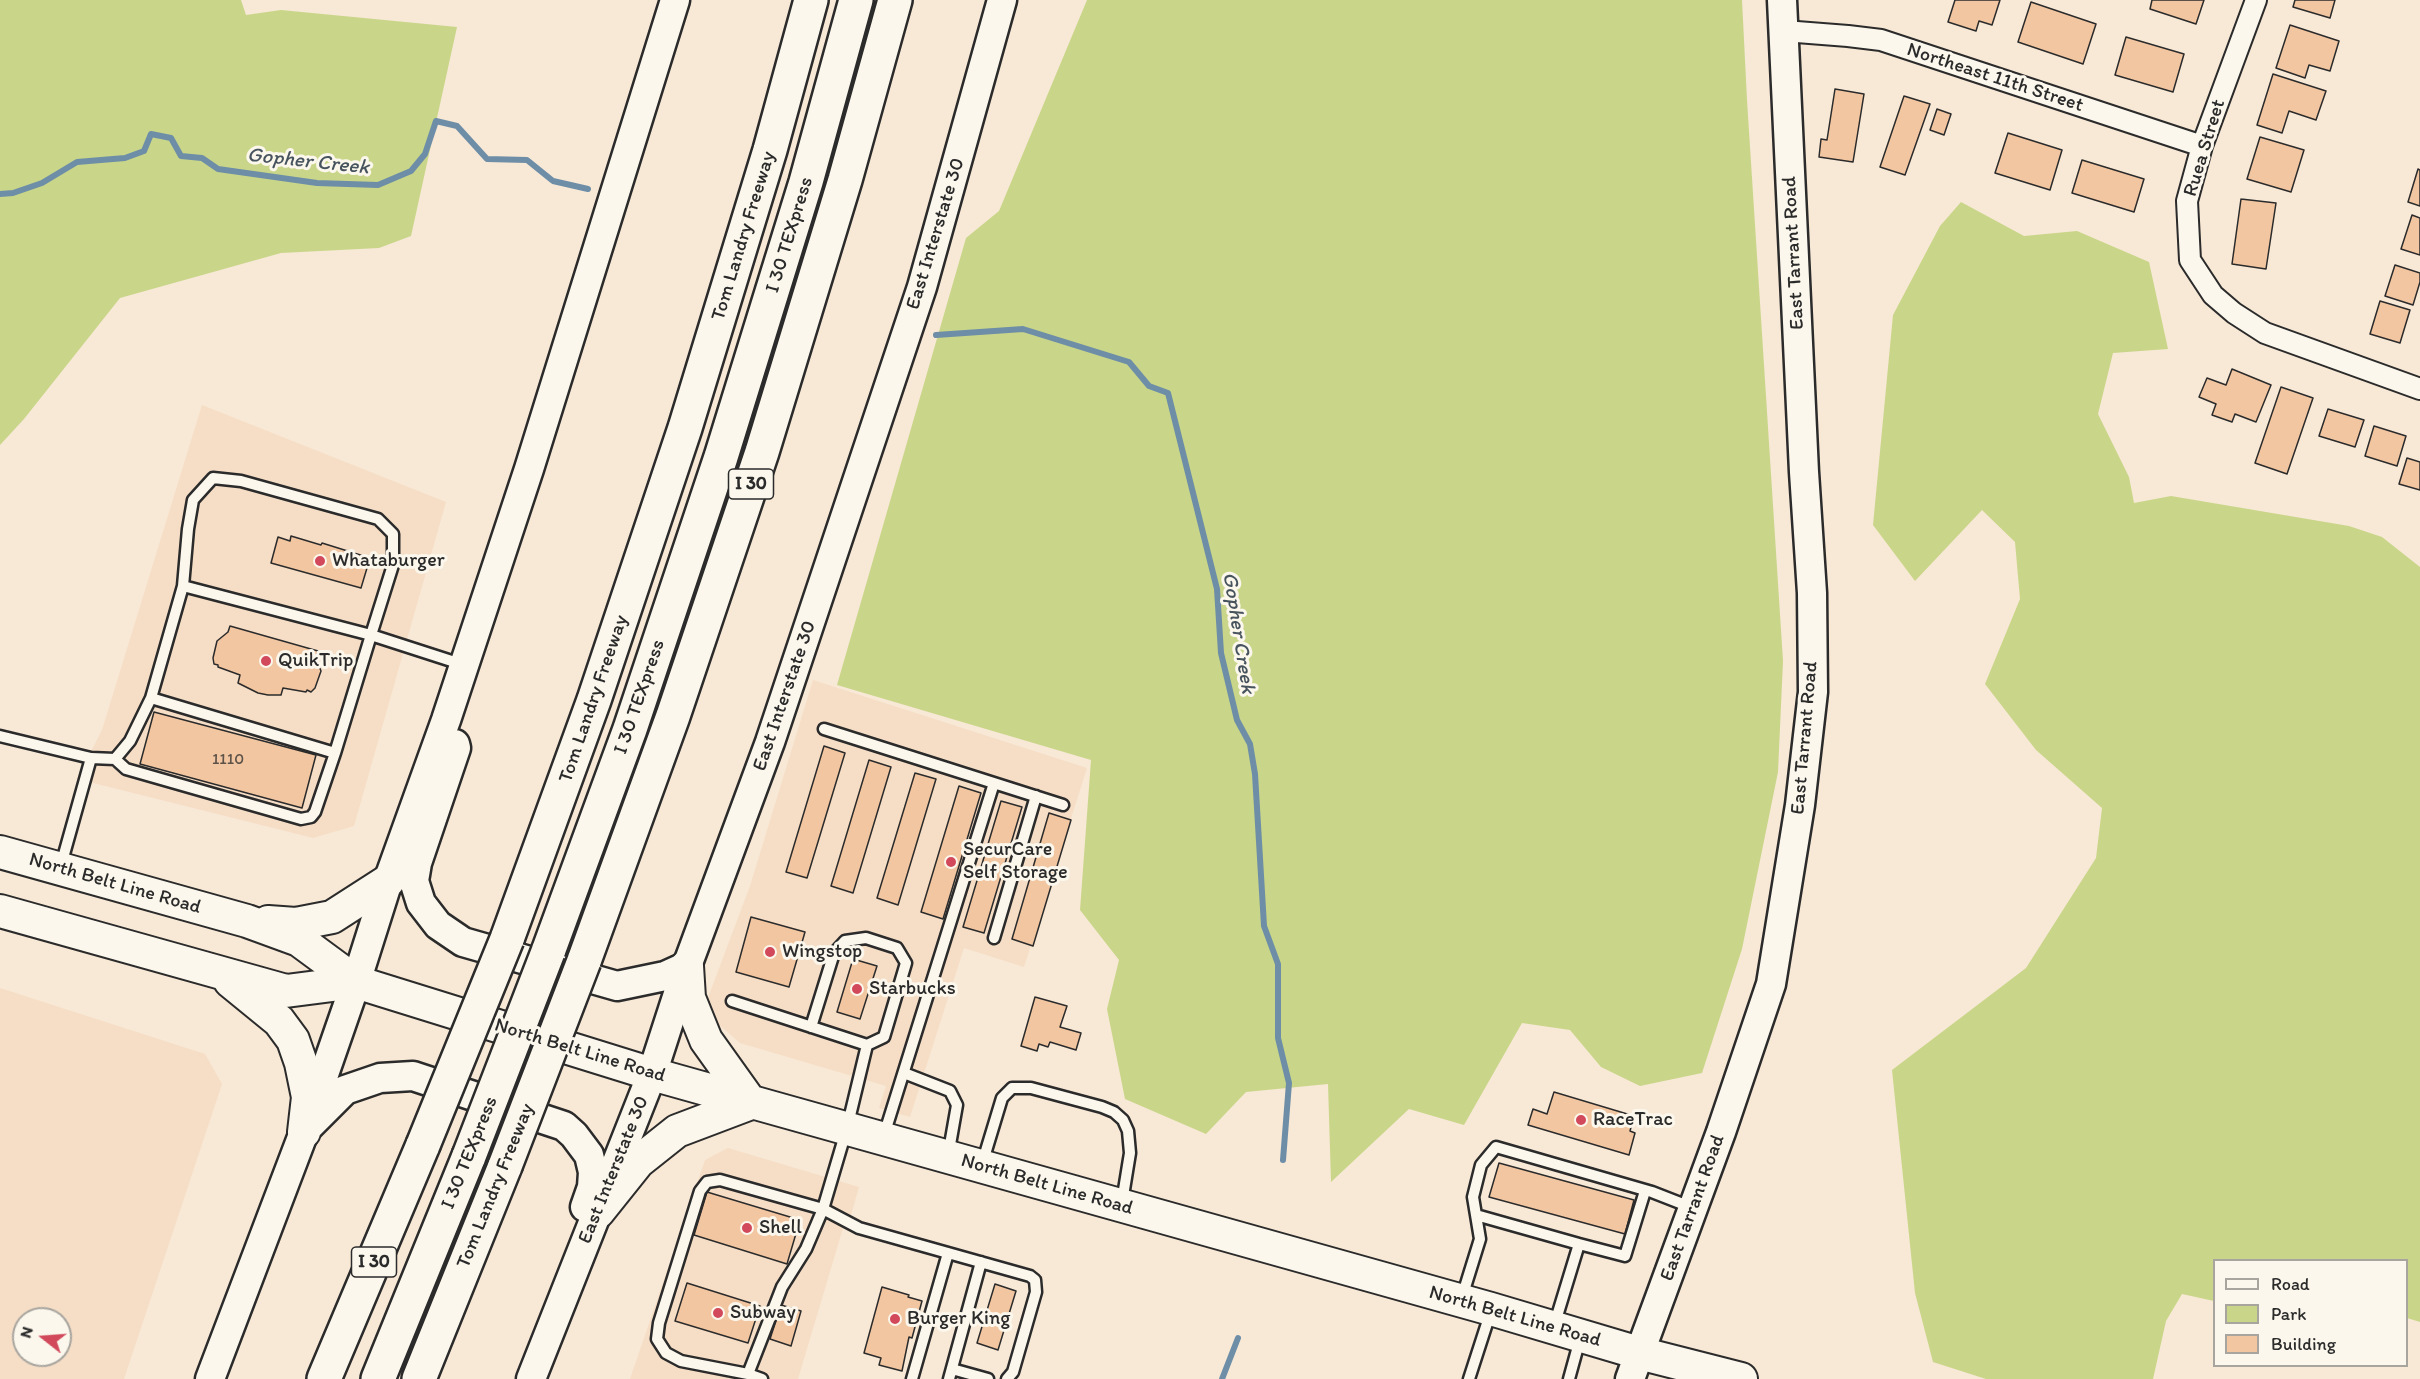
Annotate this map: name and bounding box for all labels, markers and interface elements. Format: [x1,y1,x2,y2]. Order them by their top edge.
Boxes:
street label: Northeast 11th Street [1904,38,2086,118]
street label: Ruea Street [2179,96,2231,200]
water label: Gopher Creek [246,143,370,181]
street label: Tom Landry Freeway [707,148,781,324]
street label: East Interstate 30 [902,155,970,313]
street label: I 30 TEXpress [761,174,819,296]
street label: East Tarrant Road [1778,176,1810,330]
road number: I 30 [728,469,774,499]
place label: Whataburger [332,549,445,573]
marker: Whataburger [313,554,327,568]
water label: Gopher Creek [1216,571,1260,695]
street label: Tom Landry Freeway [554,612,634,786]
street label: East Interstate 30 [748,618,822,774]
street label: I 30 TEXpress [609,637,671,757]
place label: QuikTrip [278,649,353,673]
marker: QuikTrip [259,654,273,668]
street label: East Tarrant Road [1786,660,1824,816]
house number: 1110 [212,750,244,770]
place label: SecurCare Self Storage [963,838,1068,885]
street label: North Belt Line Road [26,848,204,920]
marker: SecurCare Self Storage [944,855,958,869]
place label: Wingstop [782,940,862,964]
marker: Wingstop [763,945,777,959]
place label: Starbucks [869,977,956,1001]
marker: Starbucks [850,982,864,996]
street label: North Belt Line Road [491,1014,669,1088]
street label: I 30 TEXpress [436,1093,504,1213]
street label: East Interstate 30 [573,1093,655,1247]
street label: Tom Landry Freeway [452,1100,540,1272]
place label: RaceTrac [1593,1108,1673,1132]
marker: RaceTrac [1574,1113,1588,1127]
street label: East Tarrant Road [1655,1132,1731,1284]
street label: North Belt Line Road [958,1149,1136,1221]
place label: Shell [759,1216,802,1240]
marker: Shell [740,1221,754,1235]
road number: I 30 [352,1247,397,1277]
legend [2213,1259,2408,1367]
text: Road [2271,1273,2310,1295]
street label: North Belt Line Road [1426,1281,1604,1353]
place label: Subway [730,1301,796,1325]
text: Park [2271,1303,2306,1325]
marker: Subway [711,1306,725,1320]
north arrow [12,1307,72,1367]
place label: Burger King [907,1307,1010,1331]
marker: Burger King [888,1312,902,1326]
text: N [16,1324,37,1340]
text: Building [2271,1333,2336,1355]

